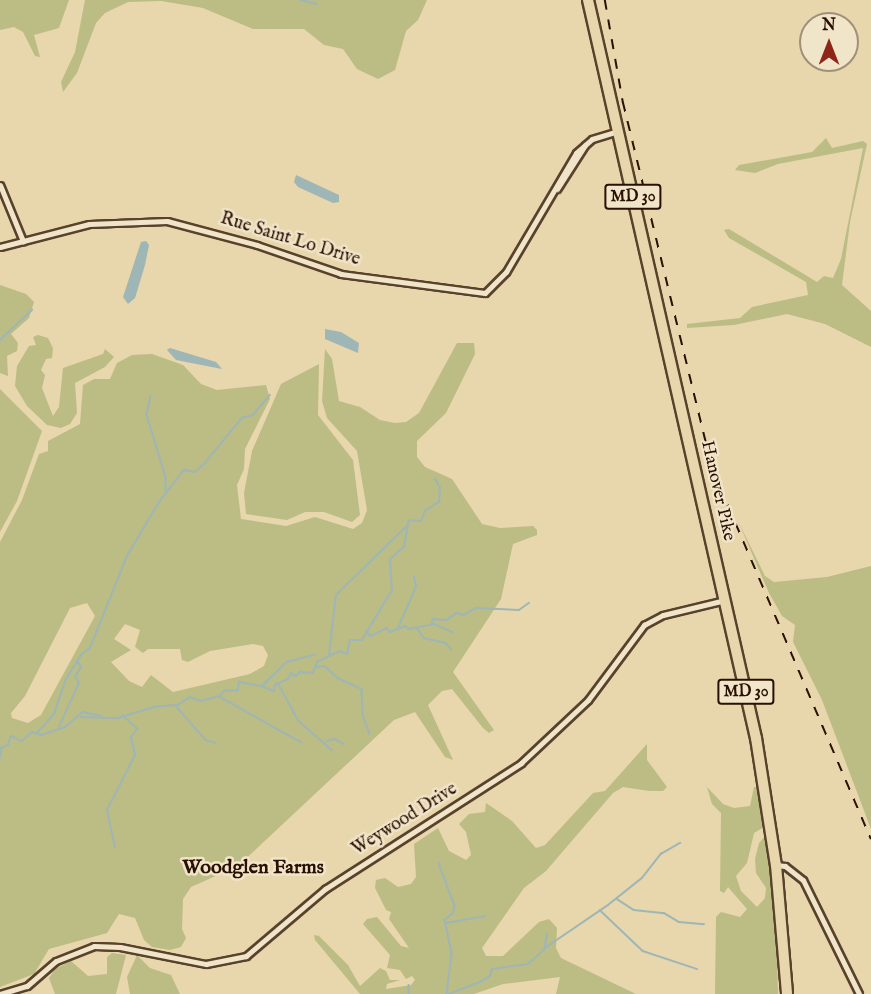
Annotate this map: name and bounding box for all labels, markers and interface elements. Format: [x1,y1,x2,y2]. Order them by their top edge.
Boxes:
north arrow [799,12,859,72]
text: N [822,16,836,36]
road number: MD 30 [603,184,663,210]
street label: Rue Saint Lo Drive [217,208,363,272]
street label: Hanover Pike [695,439,739,543]
road number: MD 30 [716,679,776,705]
street label: Weywood Drive [348,779,462,861]
district label: Woodglen Farms [182,855,324,879]

